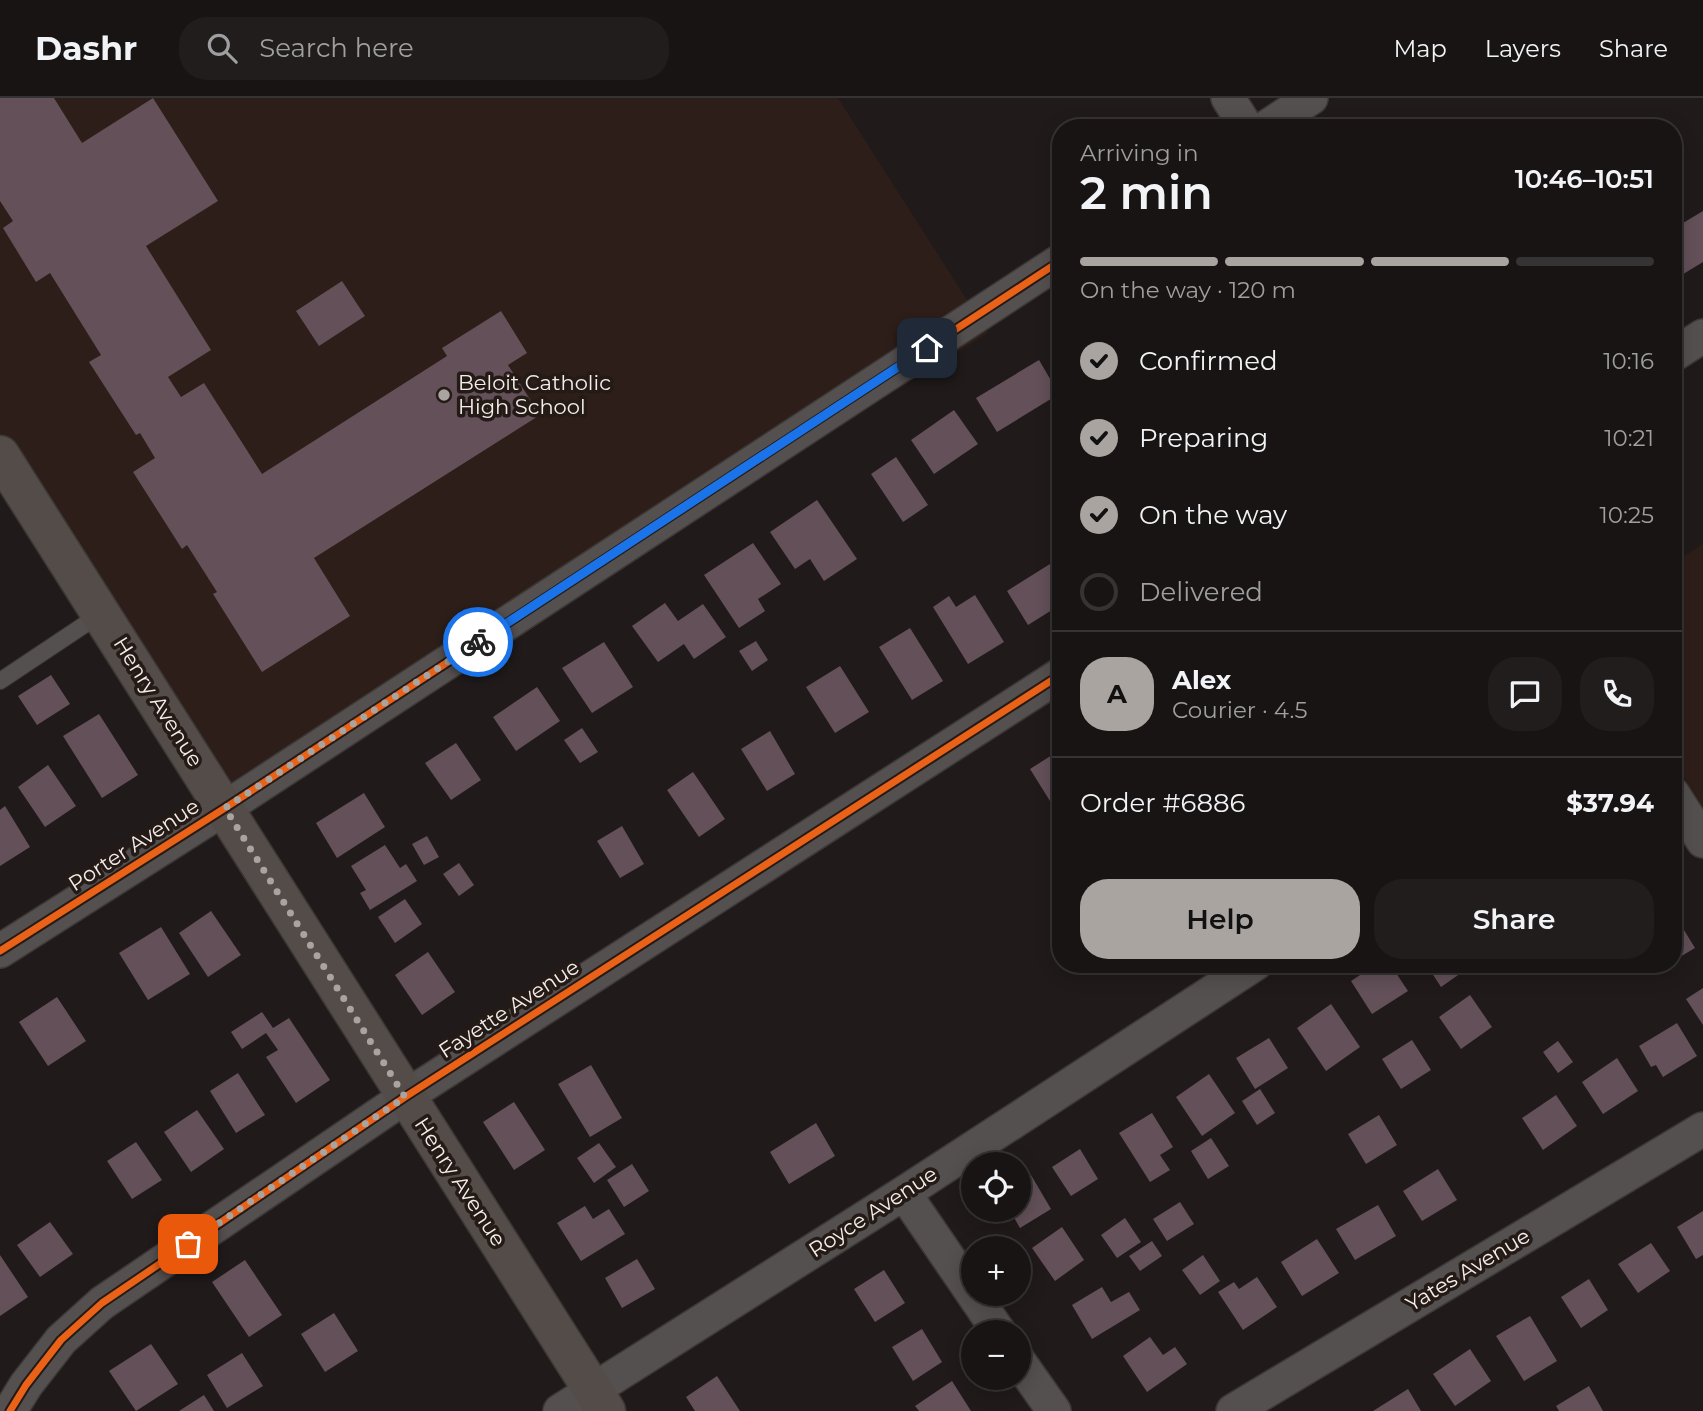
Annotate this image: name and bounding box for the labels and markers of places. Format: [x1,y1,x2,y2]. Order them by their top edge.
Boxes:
pin [897,318,957,378]
place label: Beloit Catholic High School [458,370,611,419]
marker: Beloit Catholic High School [436,387,452,403]
pin [158,1214,218,1274]

